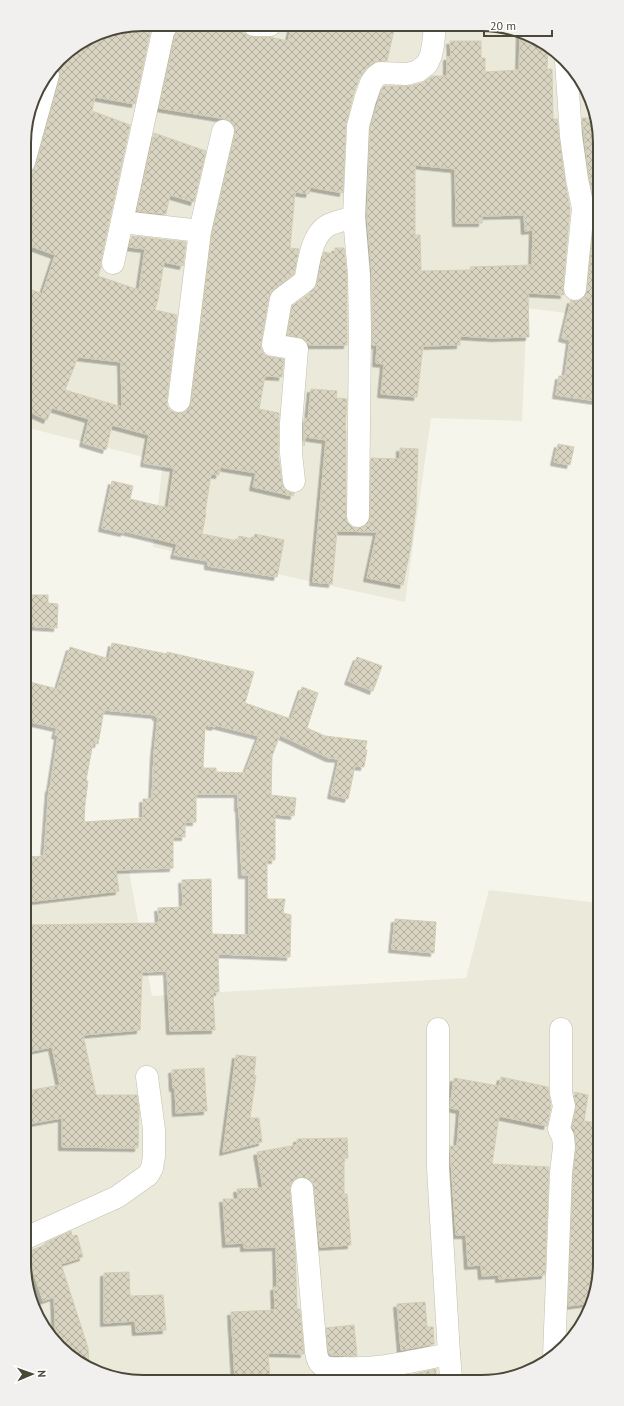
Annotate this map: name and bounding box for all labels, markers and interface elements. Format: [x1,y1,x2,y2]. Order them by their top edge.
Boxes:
scale bar [484,12,552,38]
text: 20 m [490,18,516,33]
north arrow [12,1354,52,1394]
text: N [35,1370,49,1378]

